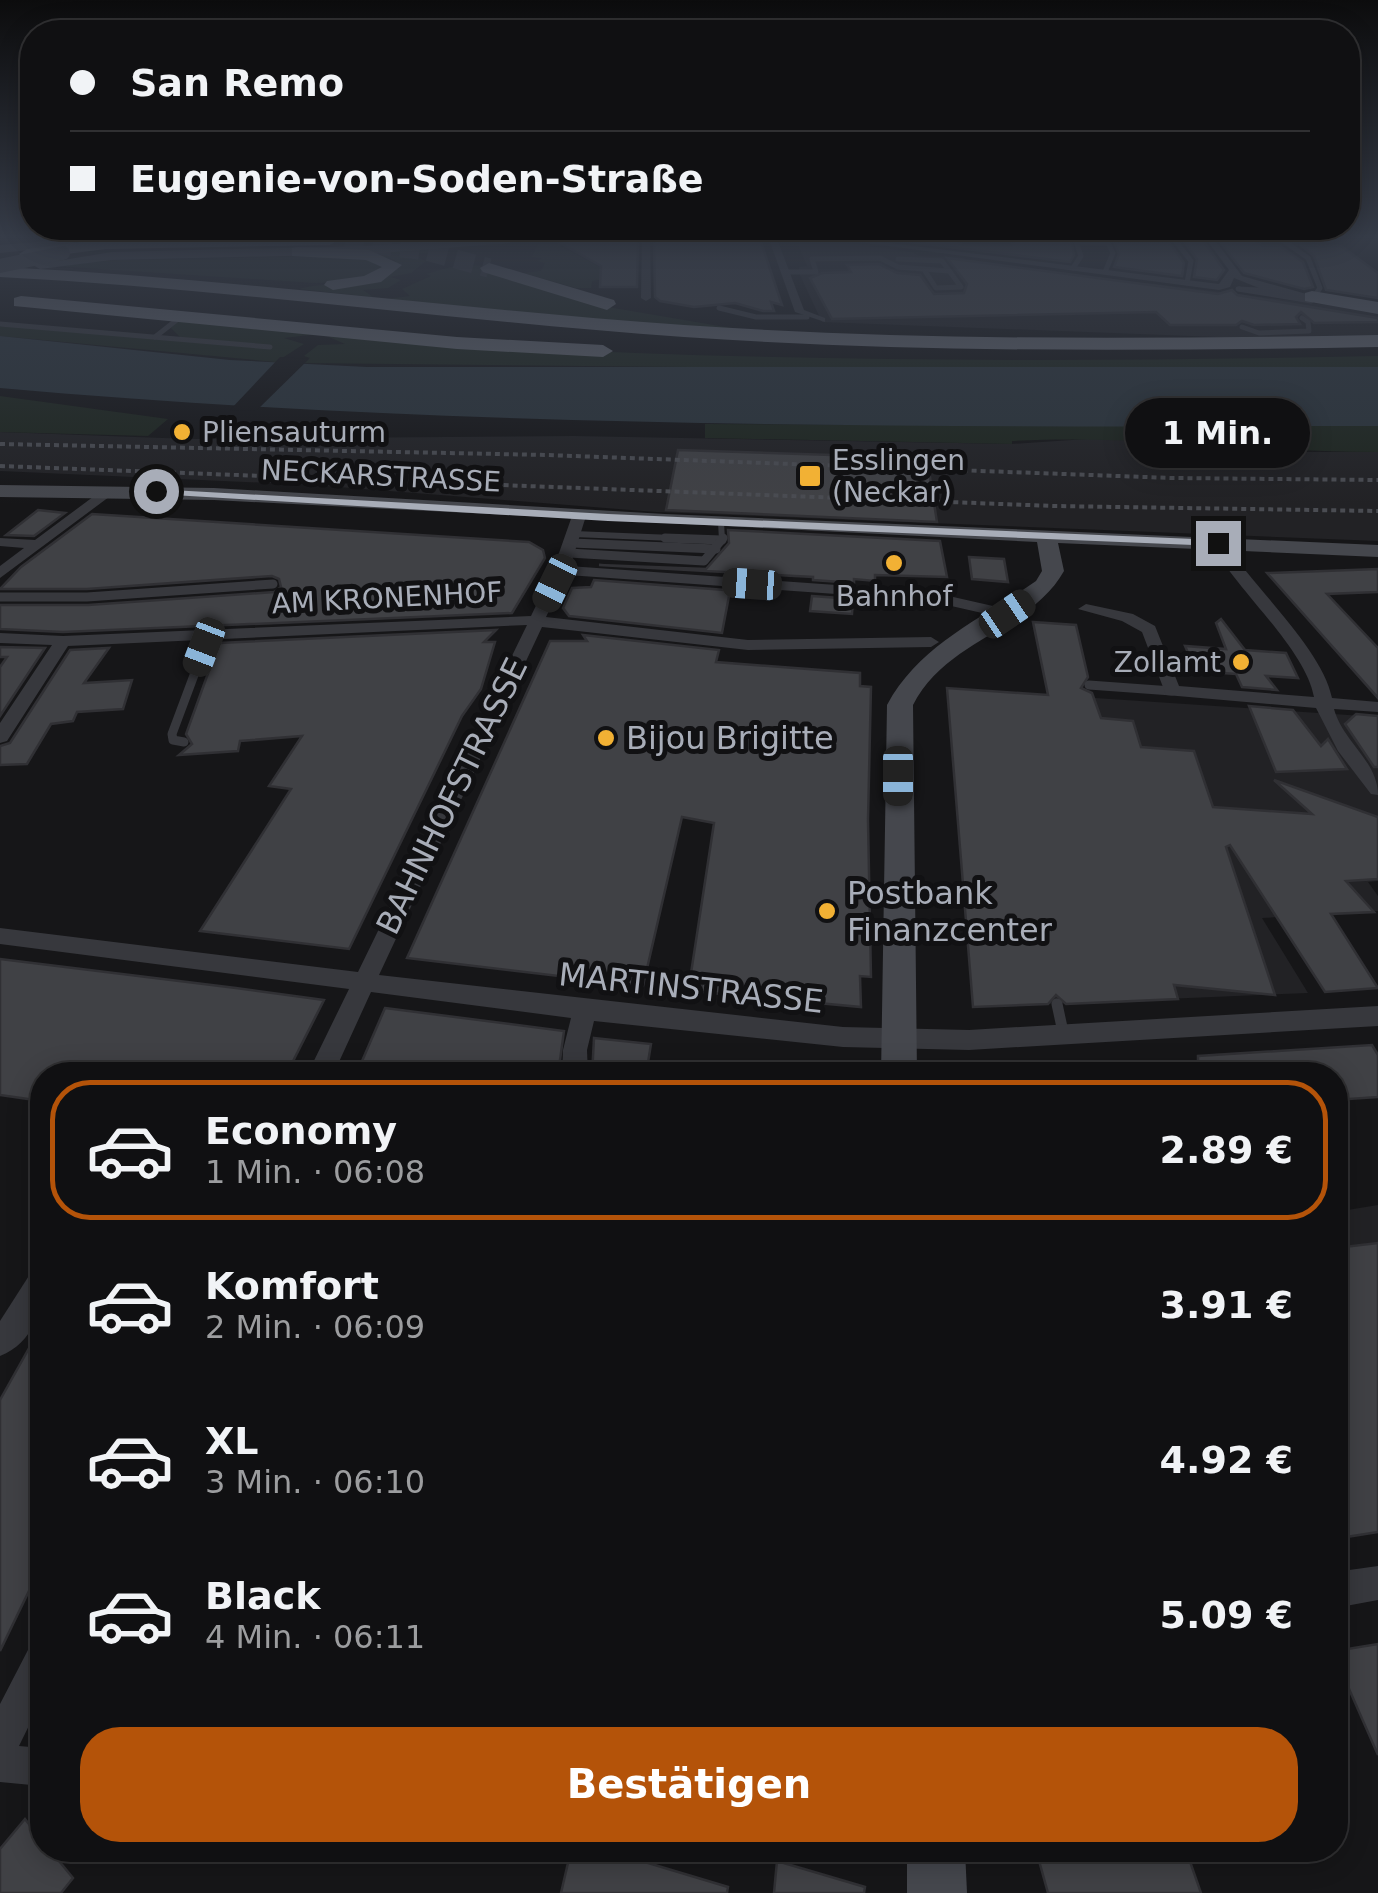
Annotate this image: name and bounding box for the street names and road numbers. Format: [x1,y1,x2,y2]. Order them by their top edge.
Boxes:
street label: NECKARSTRASSE [260,453,502,499]
street label: AM KRONENHOF [271,575,503,621]
street label: BAHNHOFSTRASSE [369,652,535,940]
street label: MARTINSTRASSE [557,955,825,1021]

